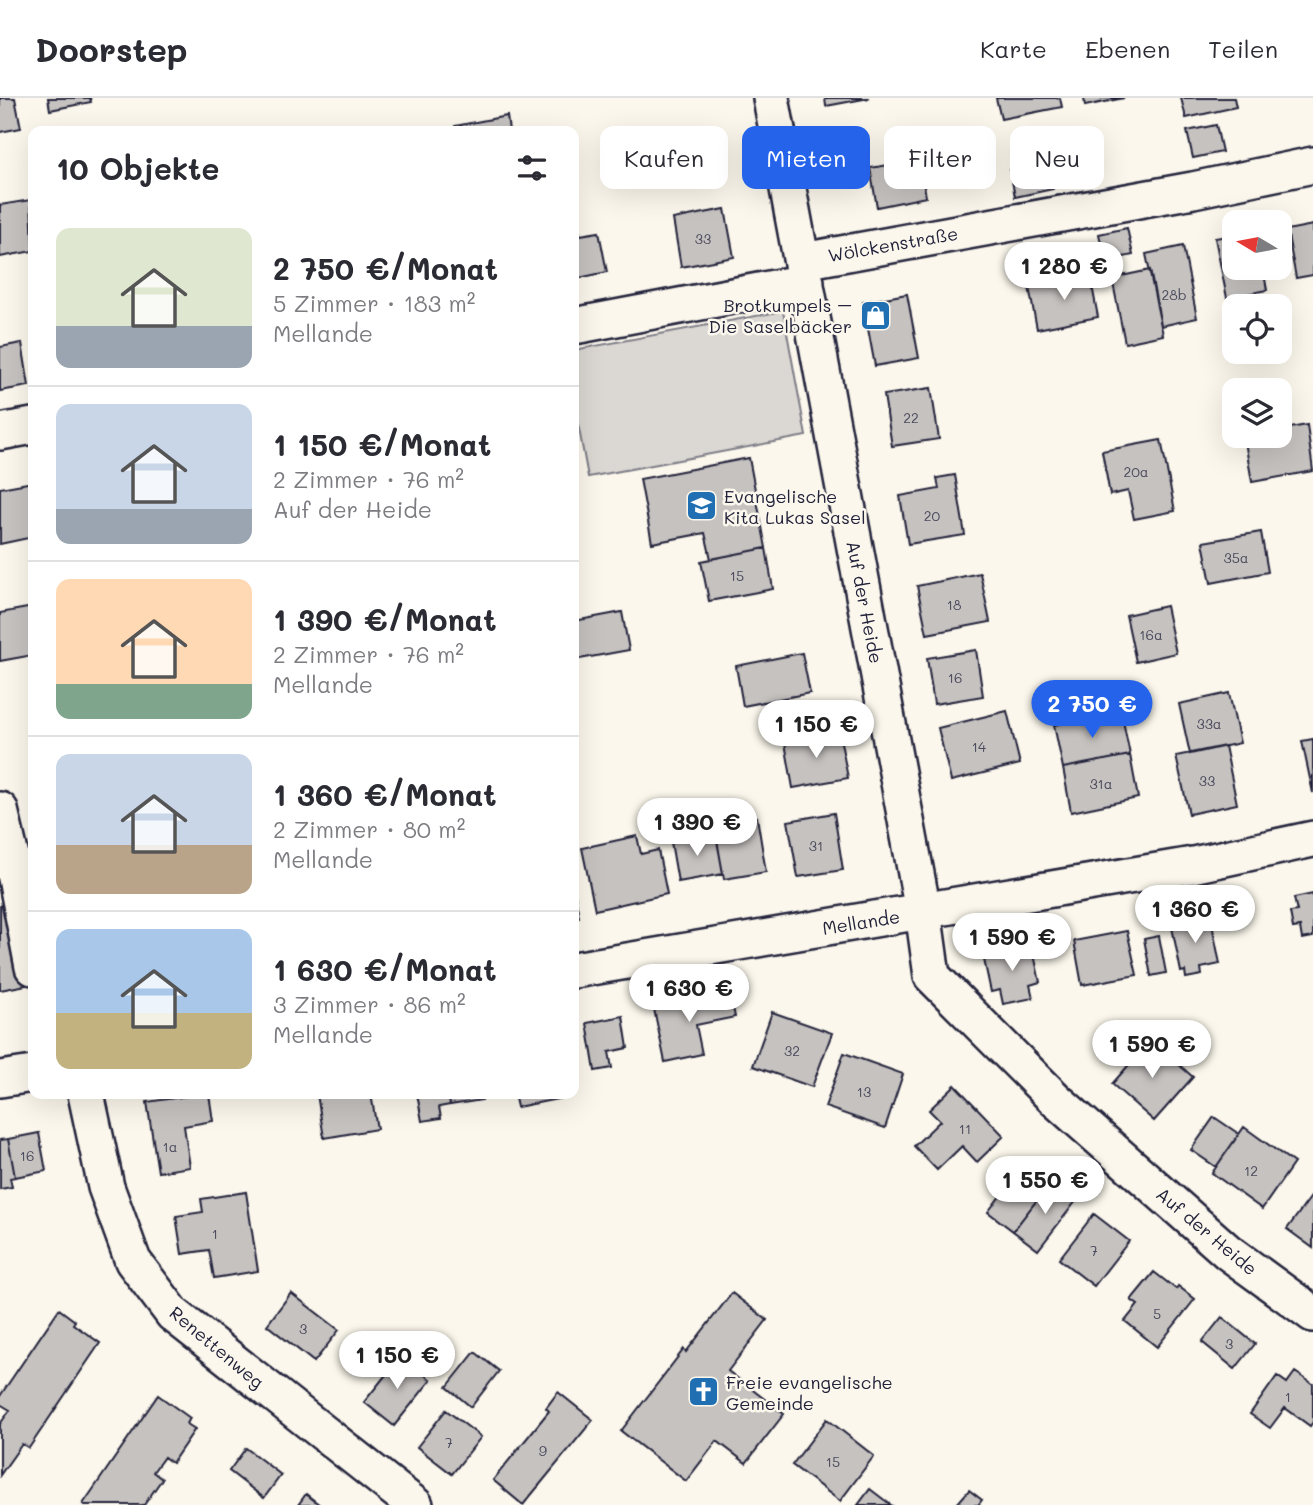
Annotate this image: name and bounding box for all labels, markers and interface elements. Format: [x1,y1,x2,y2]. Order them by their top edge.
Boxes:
text: Doorstep [35,27,188,70]
text: Karte [980,33,1047,64]
text: Ebenen [1085,33,1170,64]
text: Teilen [1208,33,1278,64]
chip: Kaufen [600,126,728,189]
chip: Mieten [742,126,870,189]
chip: Filter [884,126,996,189]
chip: Neu [1010,126,1104,189]
text: 10 Objekte [56,148,219,188]
icon: filters [513,149,551,187]
north arrow [1222,210,1292,280]
map controls [1222,210,1292,448]
street label: Wölckenstraße [826,221,960,267]
house number: 33 [695,229,711,248]
pin: 1 280 € [999,242,1129,302]
text: 2 750 €/Monat [273,248,498,288]
text: 1 280 € [1020,250,1108,280]
icon: home [112,256,196,340]
house number: 28b [1161,285,1187,304]
text: 5 Zimmer · 183 m² [273,288,476,318]
place label: Brotkumpels – Die Saselbäcker [708,293,852,338]
button: locate [1222,294,1292,364]
shop icon: Brotkumpels – Die Saselbäcker [858,298,892,332]
text: Mellande [273,318,373,348]
button: layers [1222,378,1292,448]
house number: 22 [903,408,919,427]
text: 1 150 €/Monat [273,424,491,464]
icon: home [112,432,196,516]
house number: 20a [1123,462,1149,481]
text: 2 Zimmer · 76 m² [273,464,464,494]
place label: Evangelische Kita Lukas Sasel [724,484,866,529]
school or university icon: Evangelische Kita Lukas Sasel [684,489,718,523]
text: Auf der Heide [273,494,432,524]
house number: 20 [924,506,941,525]
street label: Auf der Heide [841,539,889,665]
house number: 35a [1223,548,1249,567]
house number: 15 [730,566,744,585]
house number: 18 [947,595,961,614]
text: 1 390 €/Monat [273,599,497,639]
icon: home [112,607,196,691]
house number: 16a [1139,625,1163,644]
text: 2 Zimmer · 76 m² [273,639,464,669]
house number: 16 [948,668,962,687]
text: Mellande [273,669,373,699]
pin: 2 750 € [1027,680,1157,740]
text: 2 750 € [1047,688,1137,718]
pin: 1 150 € [751,700,881,760]
text: 1 150 € [774,708,858,738]
house number: 33a [1196,714,1222,733]
house number: 14 [972,737,987,756]
house number: 33 [1199,771,1215,790]
text: 1 360 €/Monat [273,774,497,814]
house number: 31a [1089,774,1113,793]
icon: home [112,782,196,866]
pin: 1 390 € [632,798,762,858]
text: 1 390 € [653,806,741,836]
text: 2 Zimmer · 80 m² [273,814,465,844]
house number: 31 [809,836,823,855]
text: Mellande [273,844,373,874]
pin: 1 360 € [1130,886,1260,945]
text: 1 360 € [1151,893,1239,923]
street label: Mellande [820,904,902,940]
pin: 1 590 € [947,914,1077,973]
text: 1 590 € [968,921,1056,951]
text: 1 630 €/Monat [273,949,497,989]
icon: home [112,957,196,1041]
pin: 1 630 € [624,964,754,1024]
text: 1 630 € [645,972,733,1002]
text: 3 Zimmer · 86 m² [273,989,466,1019]
text: Mellande [273,1019,373,1049]
pin: 1 590 € [1087,1020,1217,1080]
text: 1 590 € [1108,1028,1196,1058]
house number: 32 [784,1041,800,1060]
house number: 13 [857,1082,871,1101]
house number: 11 [959,1119,971,1138]
house number: 1a [163,1137,177,1156]
house number: 16 [20,1146,34,1165]
pin: 1 550 € [980,1156,1110,1216]
house number: 12 [1244,1161,1258,1180]
text: 1 550 € [1001,1164,1089,1194]
street label: Auf der Heide [1152,1182,1262,1280]
house number: 1 [212,1224,218,1243]
house number: 7 [1090,1241,1098,1260]
street label: Renettenweg [165,1300,269,1394]
house number: 5 [1153,1304,1161,1323]
house number: 3 [299,1319,307,1338]
pin: 1 150 € [332,1332,462,1391]
house number: 3 [1225,1334,1233,1353]
text: 1 150 € [355,1339,439,1369]
place label: Freie evangelische Gemeinde [726,1370,893,1415]
church icon: Freie evangelische Gemeinde [686,1375,720,1409]
house number: 1 [1285,1387,1291,1406]
house number: 7 [445,1433,453,1452]
house number: 9 [539,1441,547,1460]
house number: 15 [826,1452,840,1471]

